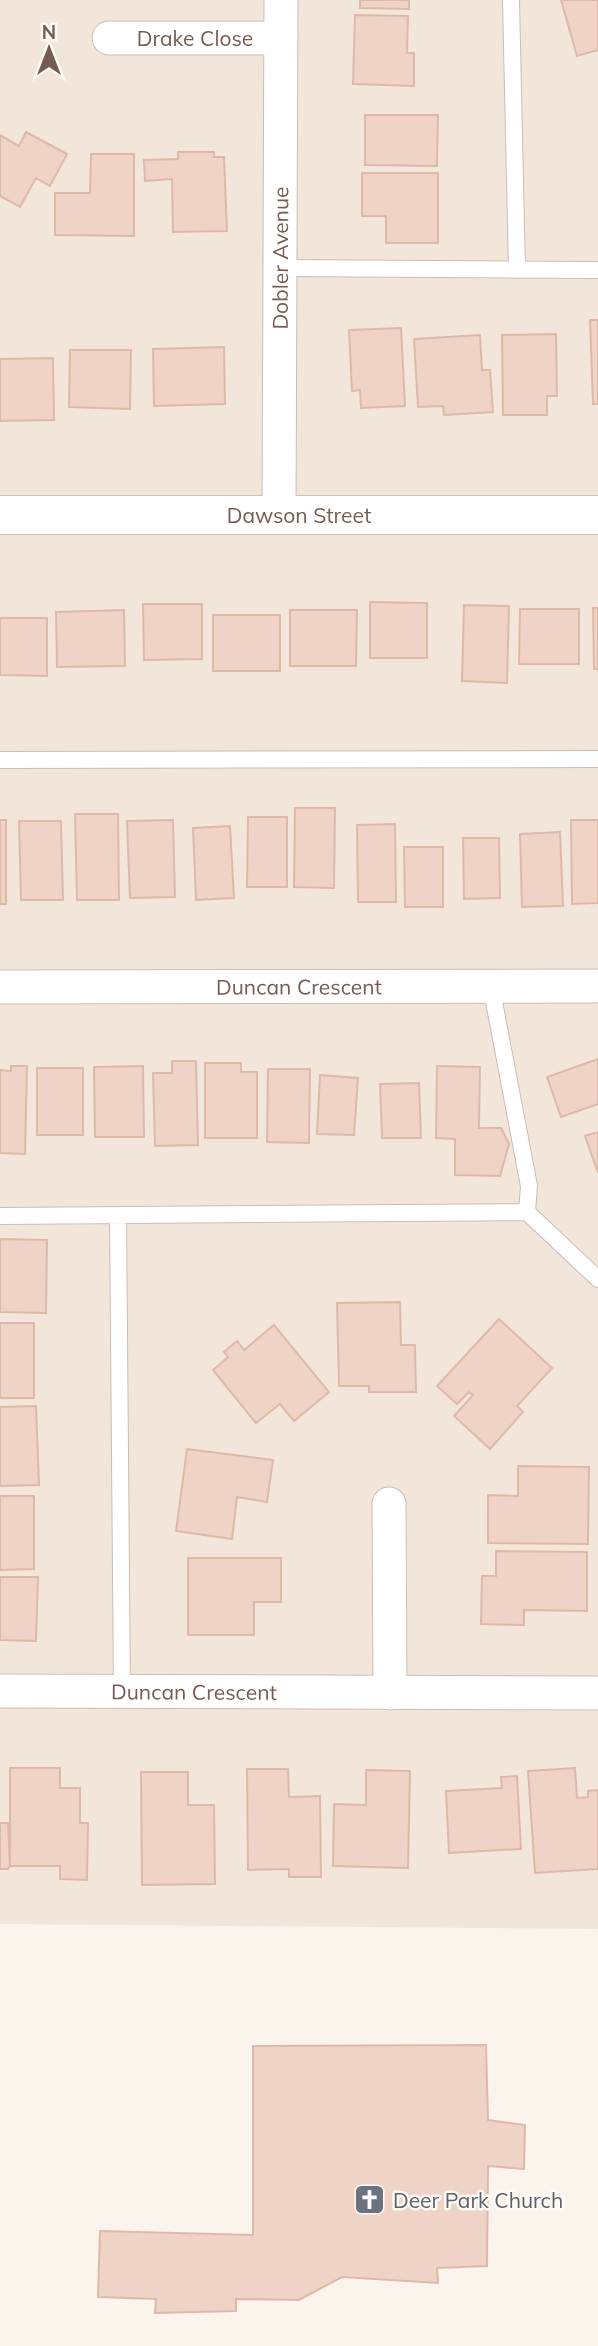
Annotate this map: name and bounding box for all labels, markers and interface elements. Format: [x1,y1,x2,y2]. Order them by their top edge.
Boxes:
north arrow [14,14,84,84]
text: N [42,20,56,44]
street label: Drake Close [137,25,253,51]
street label: Dobler Avenue [267,186,293,330]
street label: Dawson Street [227,502,371,528]
street label: Duncan Crescent [216,973,382,1000]
street label: Duncan Crescent [111,1678,277,1705]
church icon: Deer Park Church [353,2183,387,2217]
place label: Deer Park Church [393,2187,563,2213]

